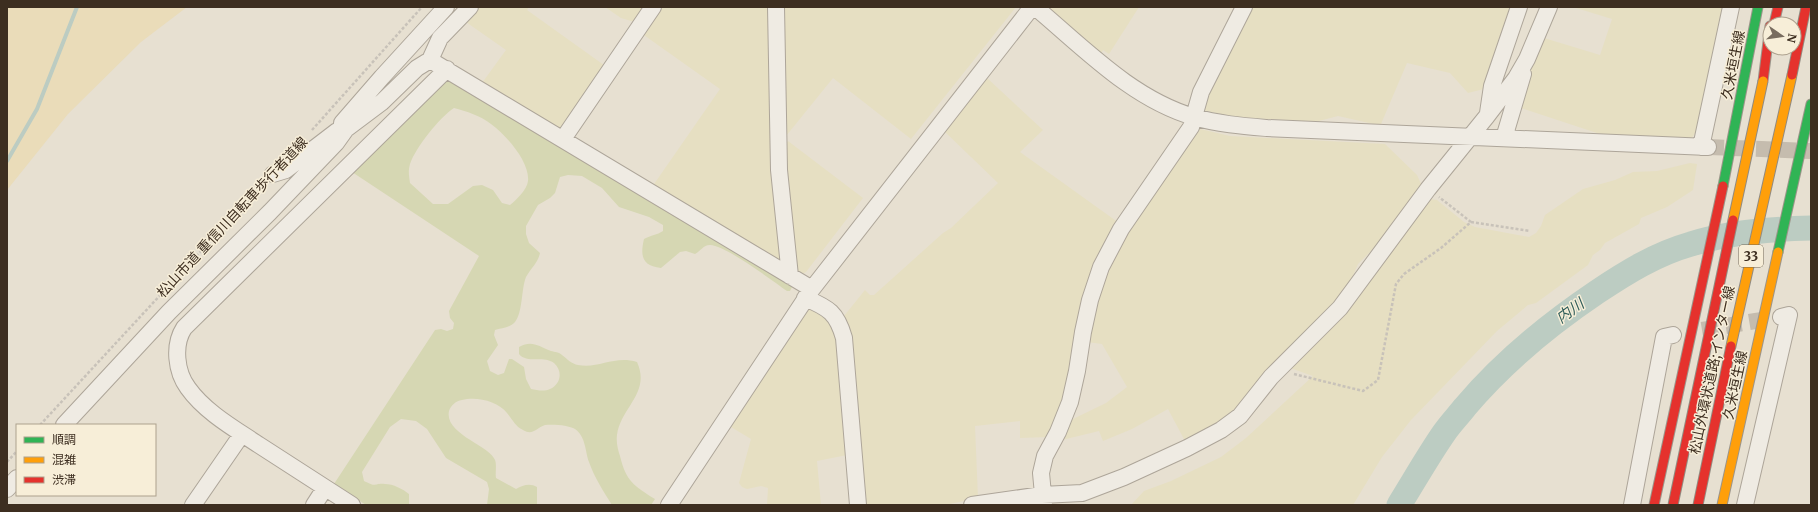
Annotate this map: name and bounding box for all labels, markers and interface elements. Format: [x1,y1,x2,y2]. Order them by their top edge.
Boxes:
north arrow [1762,16,1802,56]
street label: 久米垣生線 [1717,29,1749,101]
text: N [1784,32,1800,44]
street label: 松山市道 重信川自転車歩行者道線 [153,133,311,301]
road number: 33 [1739,245,1763,267]
street label: 松山外環状道路;インター線 [1685,284,1739,456]
water label: 内川 [1552,293,1589,327]
street label: 久米垣生線 [1719,349,1751,421]
legend [16,424,156,496]
text: 順調 [52,432,76,447]
text: 混雑 [52,452,76,467]
text: 渋滞 [52,472,76,487]

